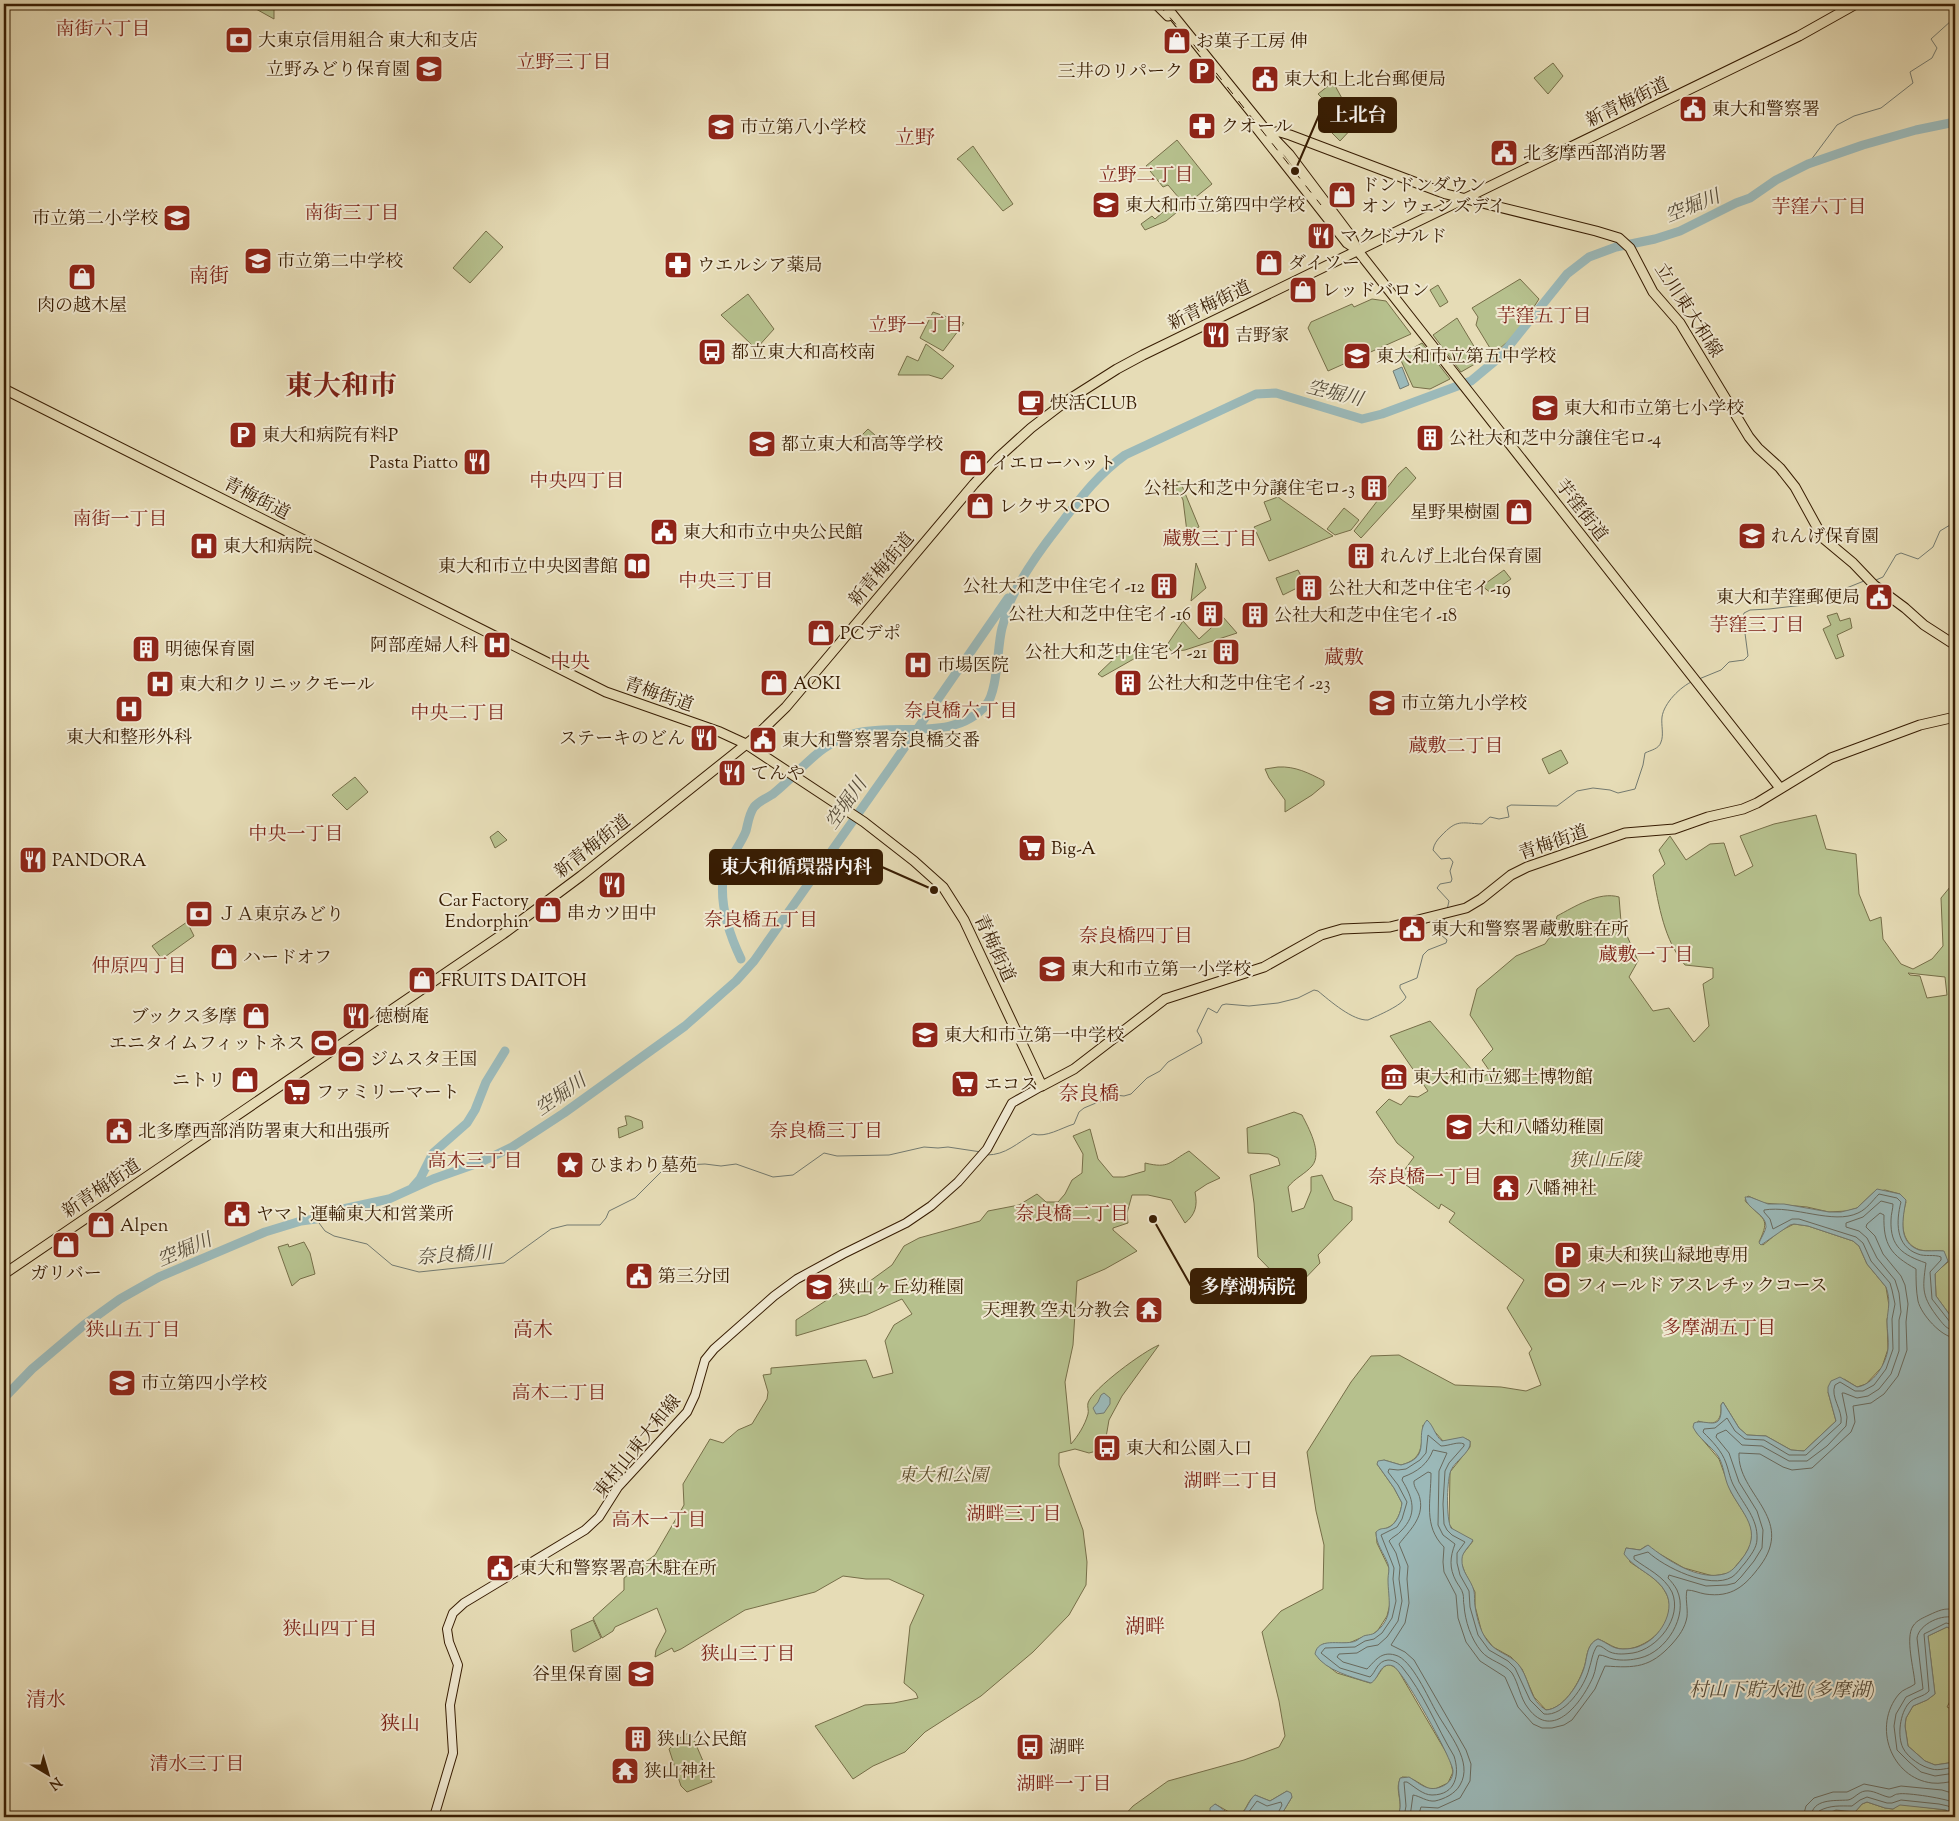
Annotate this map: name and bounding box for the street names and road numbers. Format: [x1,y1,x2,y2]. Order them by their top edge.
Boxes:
street label: 新青梅街道 [1582,72,1674,135]
street label: 立川東大和線 [1647,259,1728,363]
street label: 新青梅街道 [1164,275,1256,338]
street label: 青梅街道 [218,472,294,528]
street label: 芋窪街道 [1548,475,1613,548]
street label: 新青梅街道 [844,527,921,613]
street label: 青梅街道 [620,672,697,720]
street label: 新青梅街道 [550,810,637,886]
street label: 青梅街道 [1515,820,1592,868]
street label: 青梅街道 [966,911,1020,987]
street label: 新青梅街道 [58,1154,147,1226]
street label: 東村山東大和線 [589,1390,688,1504]

